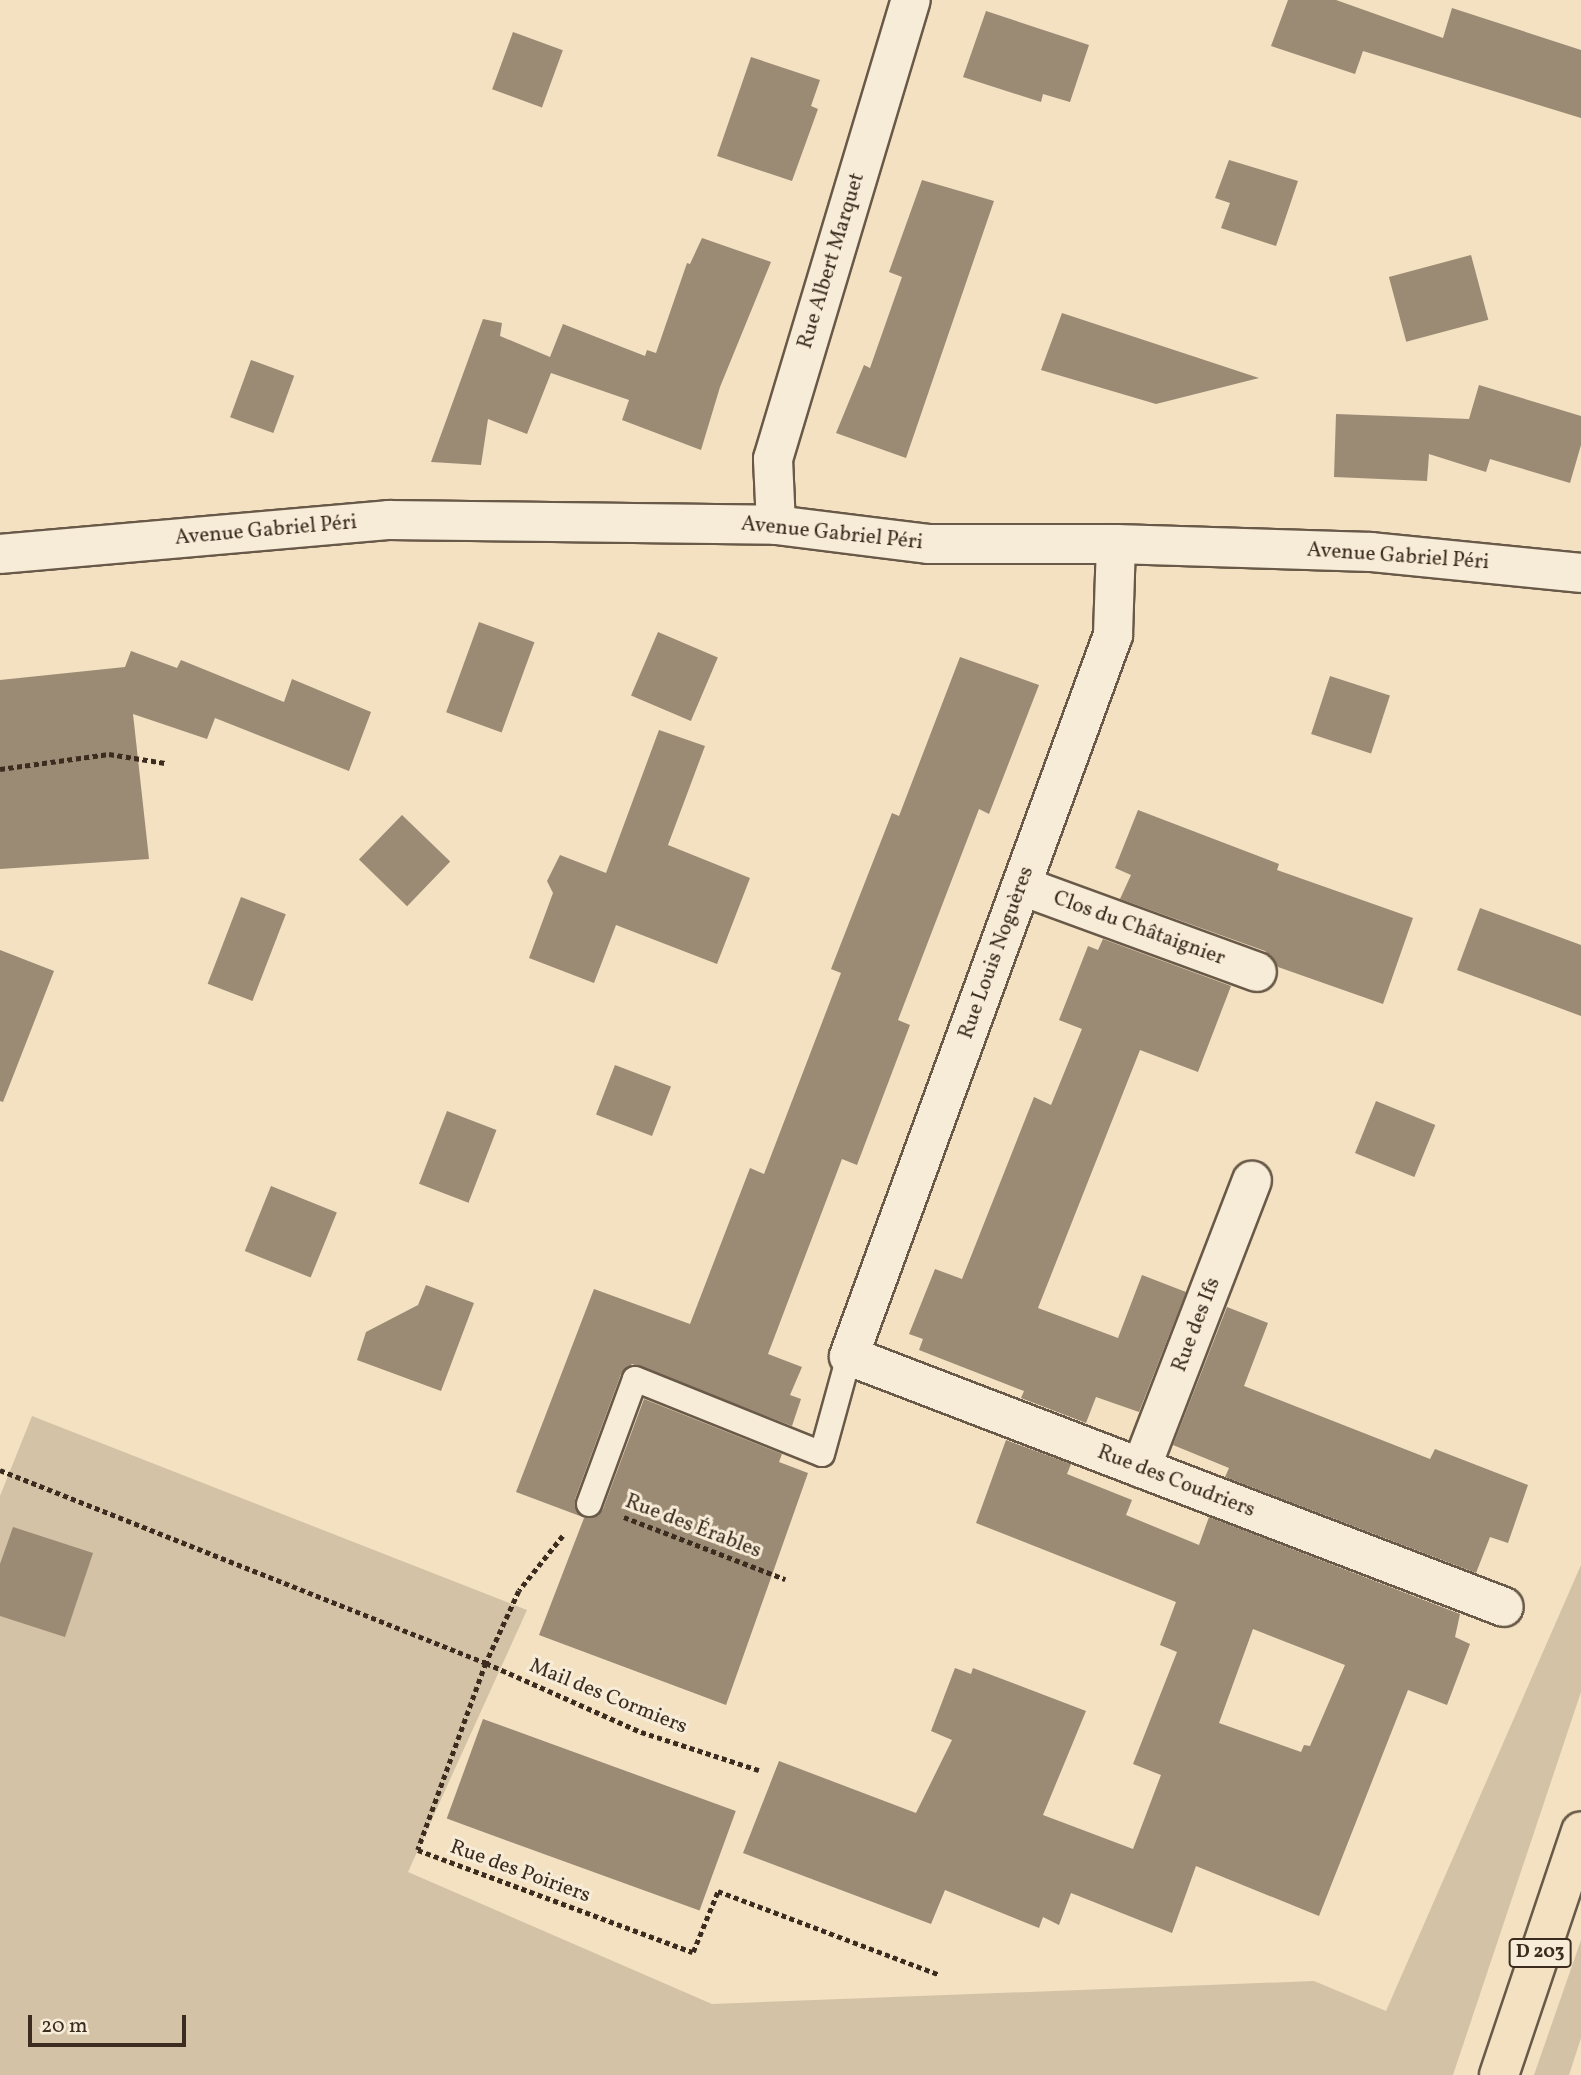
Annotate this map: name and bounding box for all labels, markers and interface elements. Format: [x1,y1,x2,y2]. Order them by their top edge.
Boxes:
street label: Rue Albert Marquet [793,170,871,352]
street label: Avenue Gabriel Péri [174,510,358,552]
street label: Avenue Gabriel Péri [740,512,924,556]
street label: Avenue Gabriel Péri [1306,538,1490,576]
street label: Rue Louis Noguères [954,863,1040,1043]
street label: Clos du Châtaignier [1050,886,1228,972]
street label: Rue des Ifs [1168,1274,1226,1376]
street label: Rue des Coudriers [1094,1440,1258,1524]
street label: Rue des Érables [621,1489,765,1565]
street label: Mail des Cormiers [525,1654,691,1740]
street label: Rue des Poiriers [446,1835,594,1909]
road number: D 203 [1508,1938,1572,1968]
scale bar [32,2002,189,2046]
text: 20 m [41,2012,87,2041]

